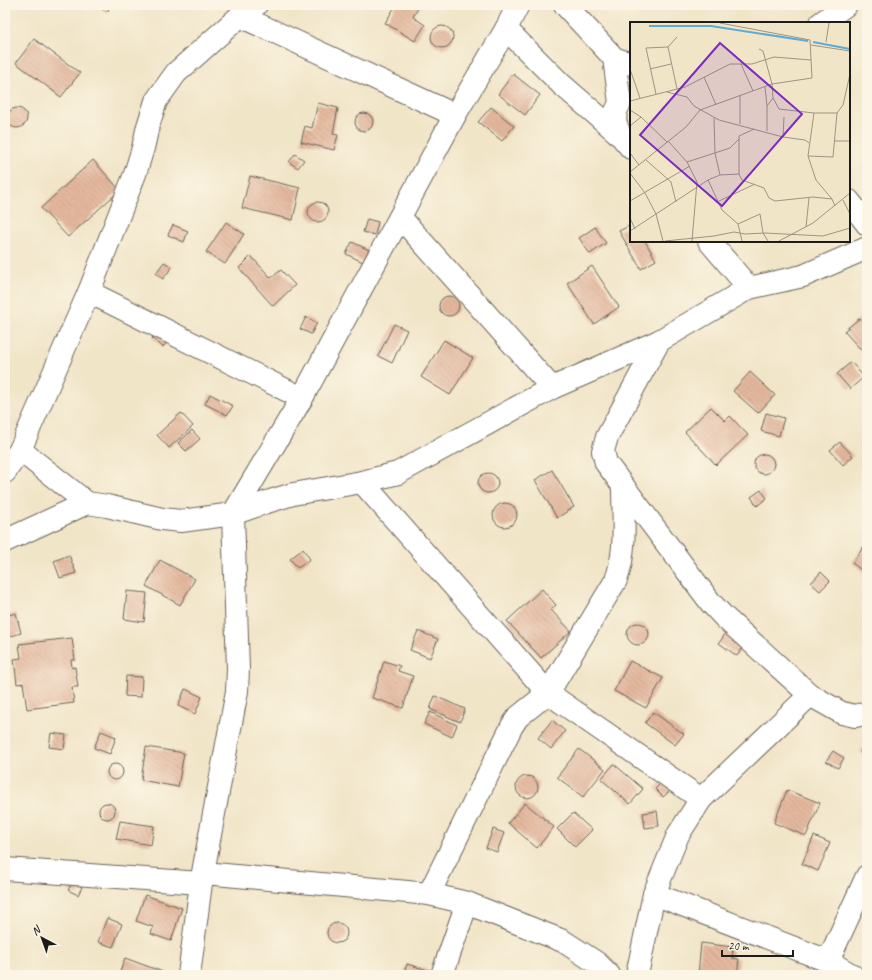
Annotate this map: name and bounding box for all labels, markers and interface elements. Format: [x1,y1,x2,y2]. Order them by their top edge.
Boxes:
inset map [630,22,850,242]
north arrow [22,918,62,958]
text: N [28,922,44,938]
scale bar [722,932,793,958]
text: 20 m [728,938,750,954]

